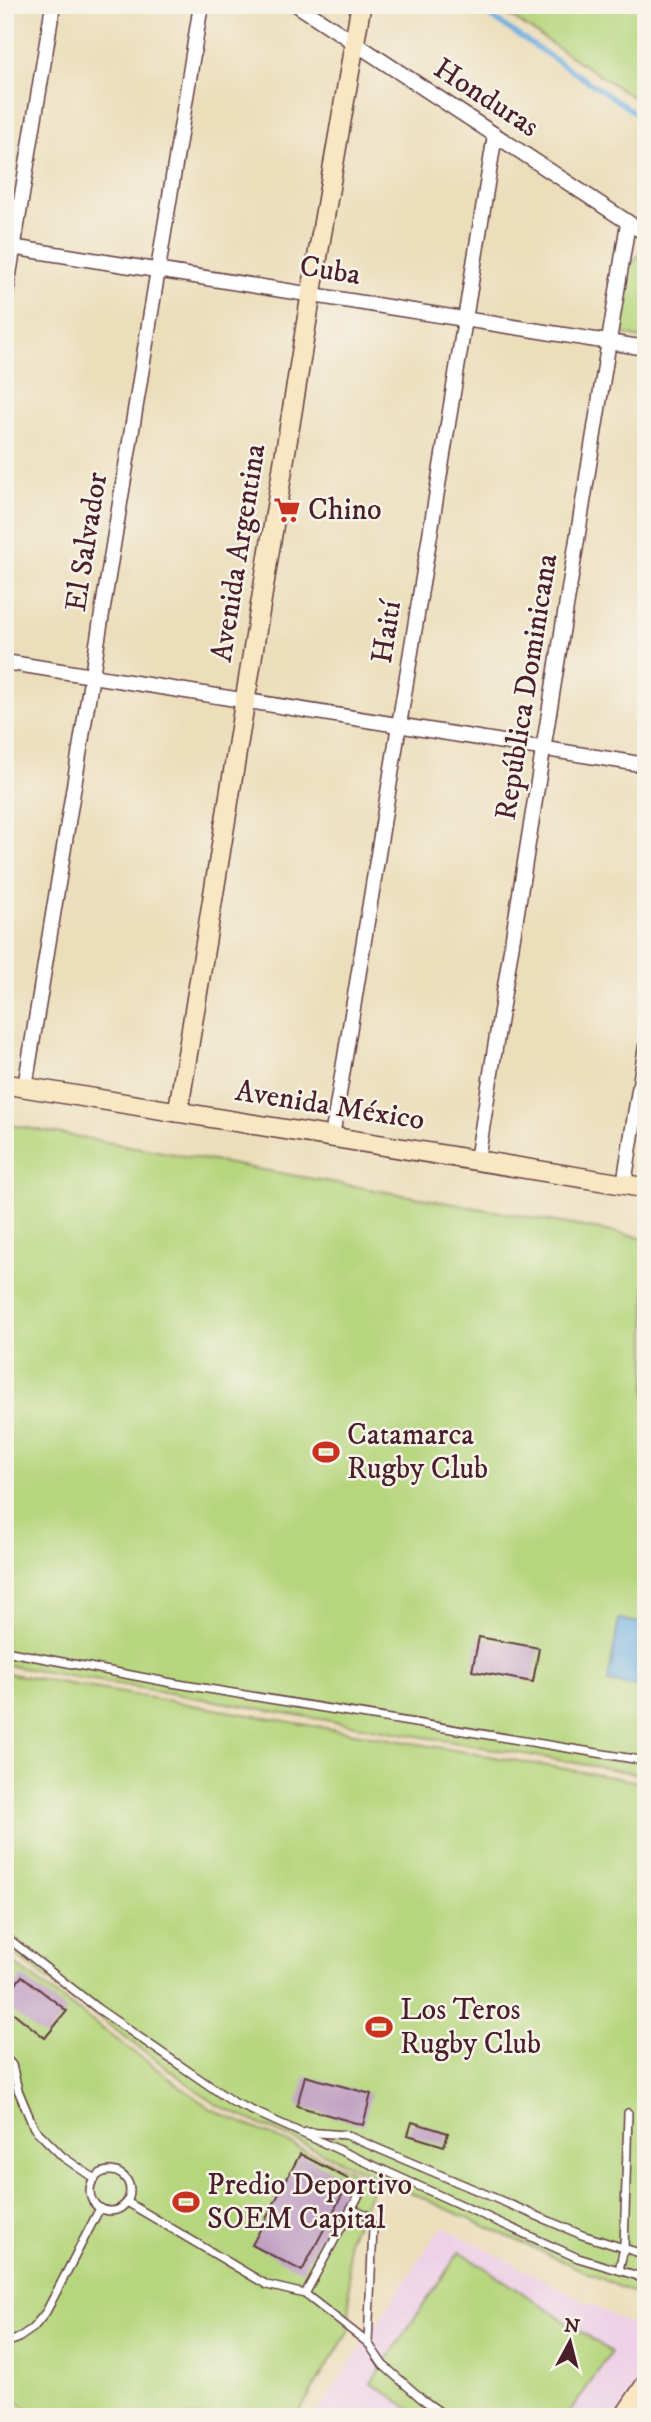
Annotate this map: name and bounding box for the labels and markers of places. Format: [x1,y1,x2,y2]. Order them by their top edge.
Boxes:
place label: Chino [308,492,382,529]
supermarket icon: Chino [272,495,302,525]
place label: Catamarca Rugby Club [347,1417,488,1488]
sports icon: Catamarca Rugby Club [311,1437,341,1467]
place label: Los Teros Rugby Club [400,1992,541,2063]
sports icon: Los Teros Rugby Club [364,2012,394,2042]
place label: Predio Deportivo SOEM Capital [207,2167,412,2238]
sports icon: Predio Deportivo SOEM Capital [171,2187,201,2217]

